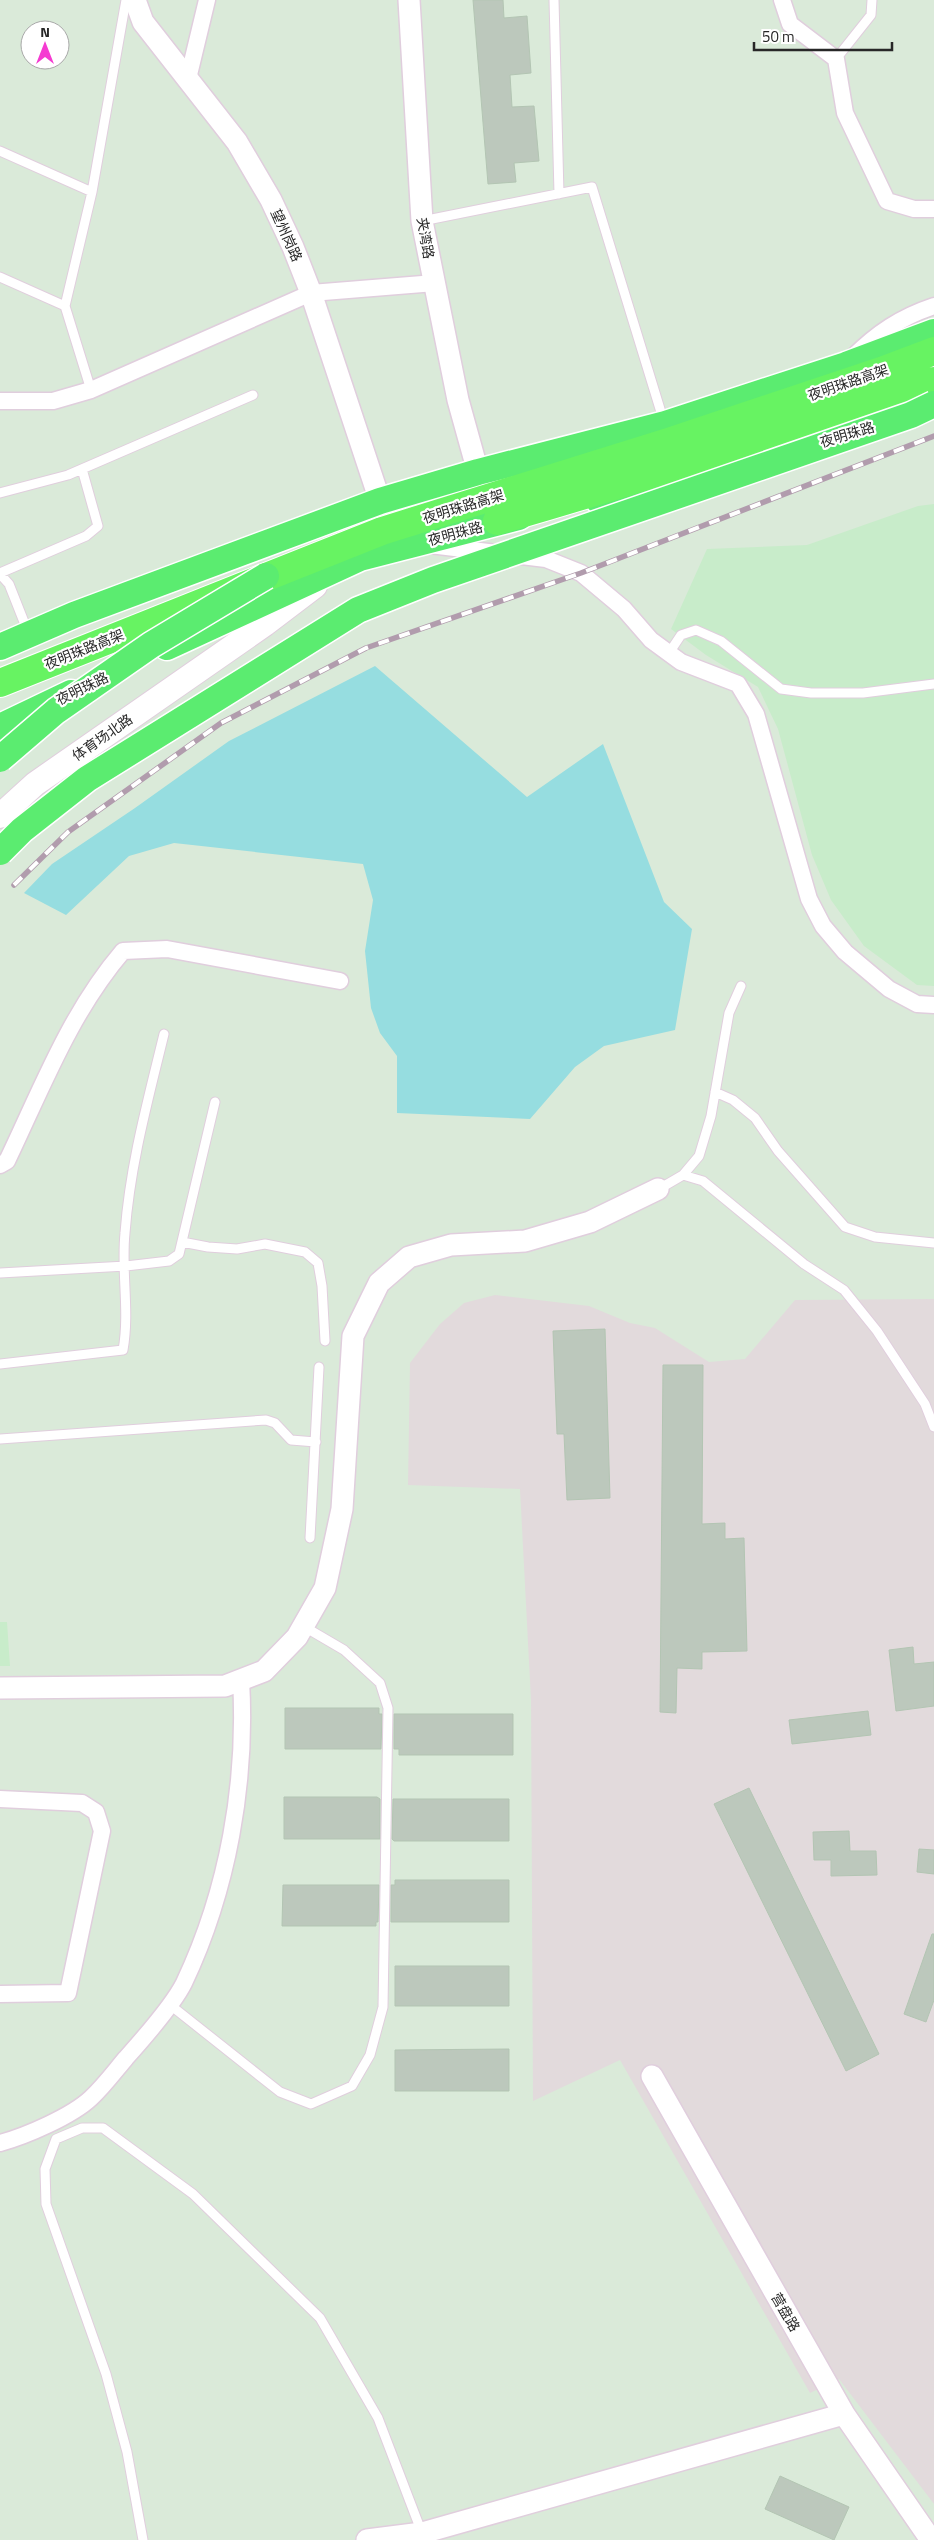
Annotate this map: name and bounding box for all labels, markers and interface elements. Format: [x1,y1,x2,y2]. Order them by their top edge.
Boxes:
north arrow [20,20,70,70]
scale bar [754,20,892,52]
text: N [40,21,50,42]
text: 50 m [762,25,795,48]
street label: 望州岗路 [266,205,308,265]
street label: 夹湾路 [412,215,440,261]
street label: 夜明珠路高架 [805,358,891,406]
street label: 夜明珠路 [817,416,877,452]
street label: 夜明珠路高架 [420,484,506,528]
street label: 夜明珠路 [425,516,485,550]
street label: 夜明珠路高架 [41,624,127,674]
street label: 夜明珠路 [52,666,112,710]
street label: 体育场北路 [67,708,137,766]
street label: 营盘路 [766,2289,806,2335]

